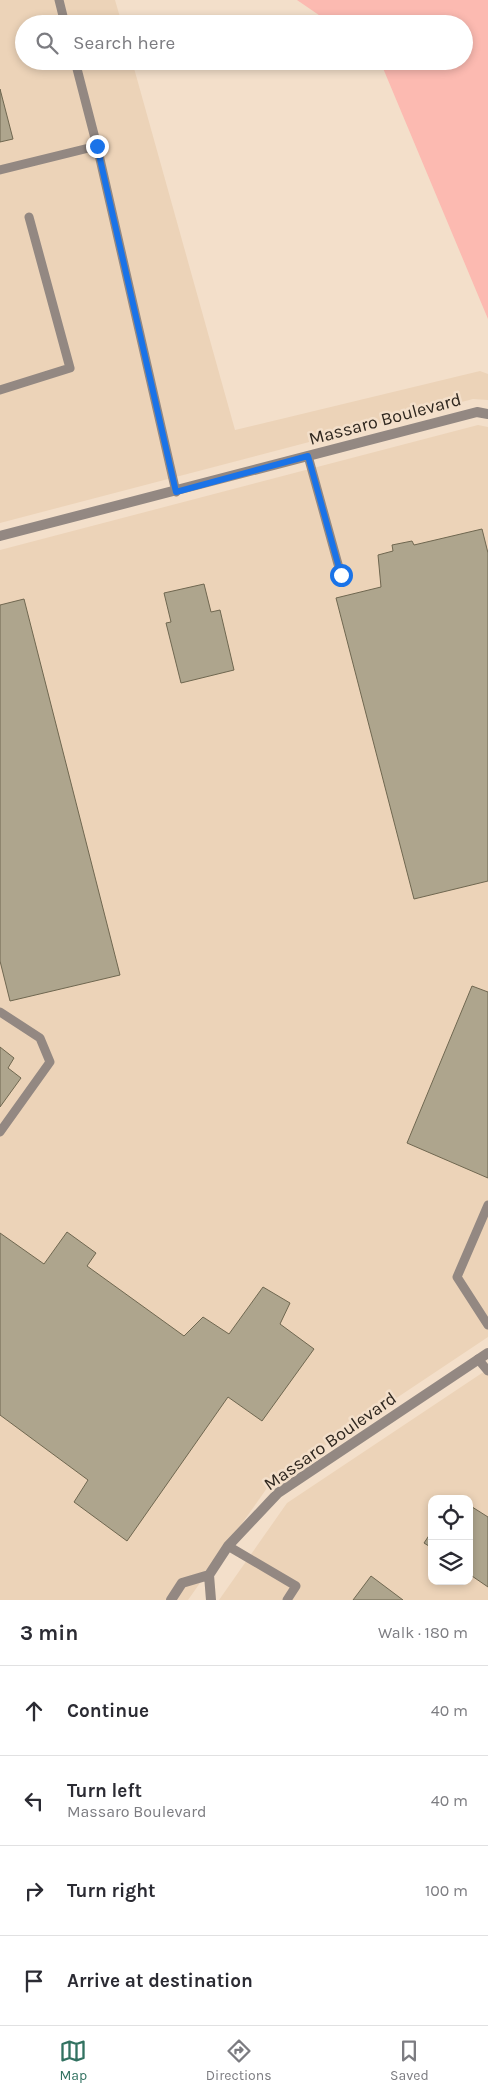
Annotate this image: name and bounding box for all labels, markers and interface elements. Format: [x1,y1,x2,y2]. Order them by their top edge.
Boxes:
search box [15,15,473,70]
icon: search [33,29,61,57]
text: Search here [73,32,175,54]
route end [86,135,109,158]
street label: Massaro Boulevard [306,388,464,450]
route start [330,564,353,587]
street label: Massaro Boulevard [259,1387,401,1495]
map controls [428,1495,473,1585]
button: locate [428,1495,473,1540]
button: layers [428,1540,473,1585]
text: 3 min [20,1621,78,1645]
text: Walk · 180 m [378,1623,468,1642]
icon: ahead [20,1697,48,1725]
text: Continue [67,1700,149,1722]
text: 40 m [431,1701,468,1720]
text: Turn left [67,1780,142,1802]
icon: left [20,1787,48,1815]
text: 40 m [431,1791,468,1810]
text: Massaro Boulevard [67,1802,207,1821]
icon: right [20,1877,48,1905]
text: Turn right [67,1880,156,1902]
text: 100 m [425,1881,468,1900]
icon: arrive [20,1967,48,1995]
text: Arrive at destination [67,1970,253,1992]
tab: Map [59,2037,87,2084]
tab: Directions [206,2037,272,2084]
tab: Saved [390,2037,429,2084]

